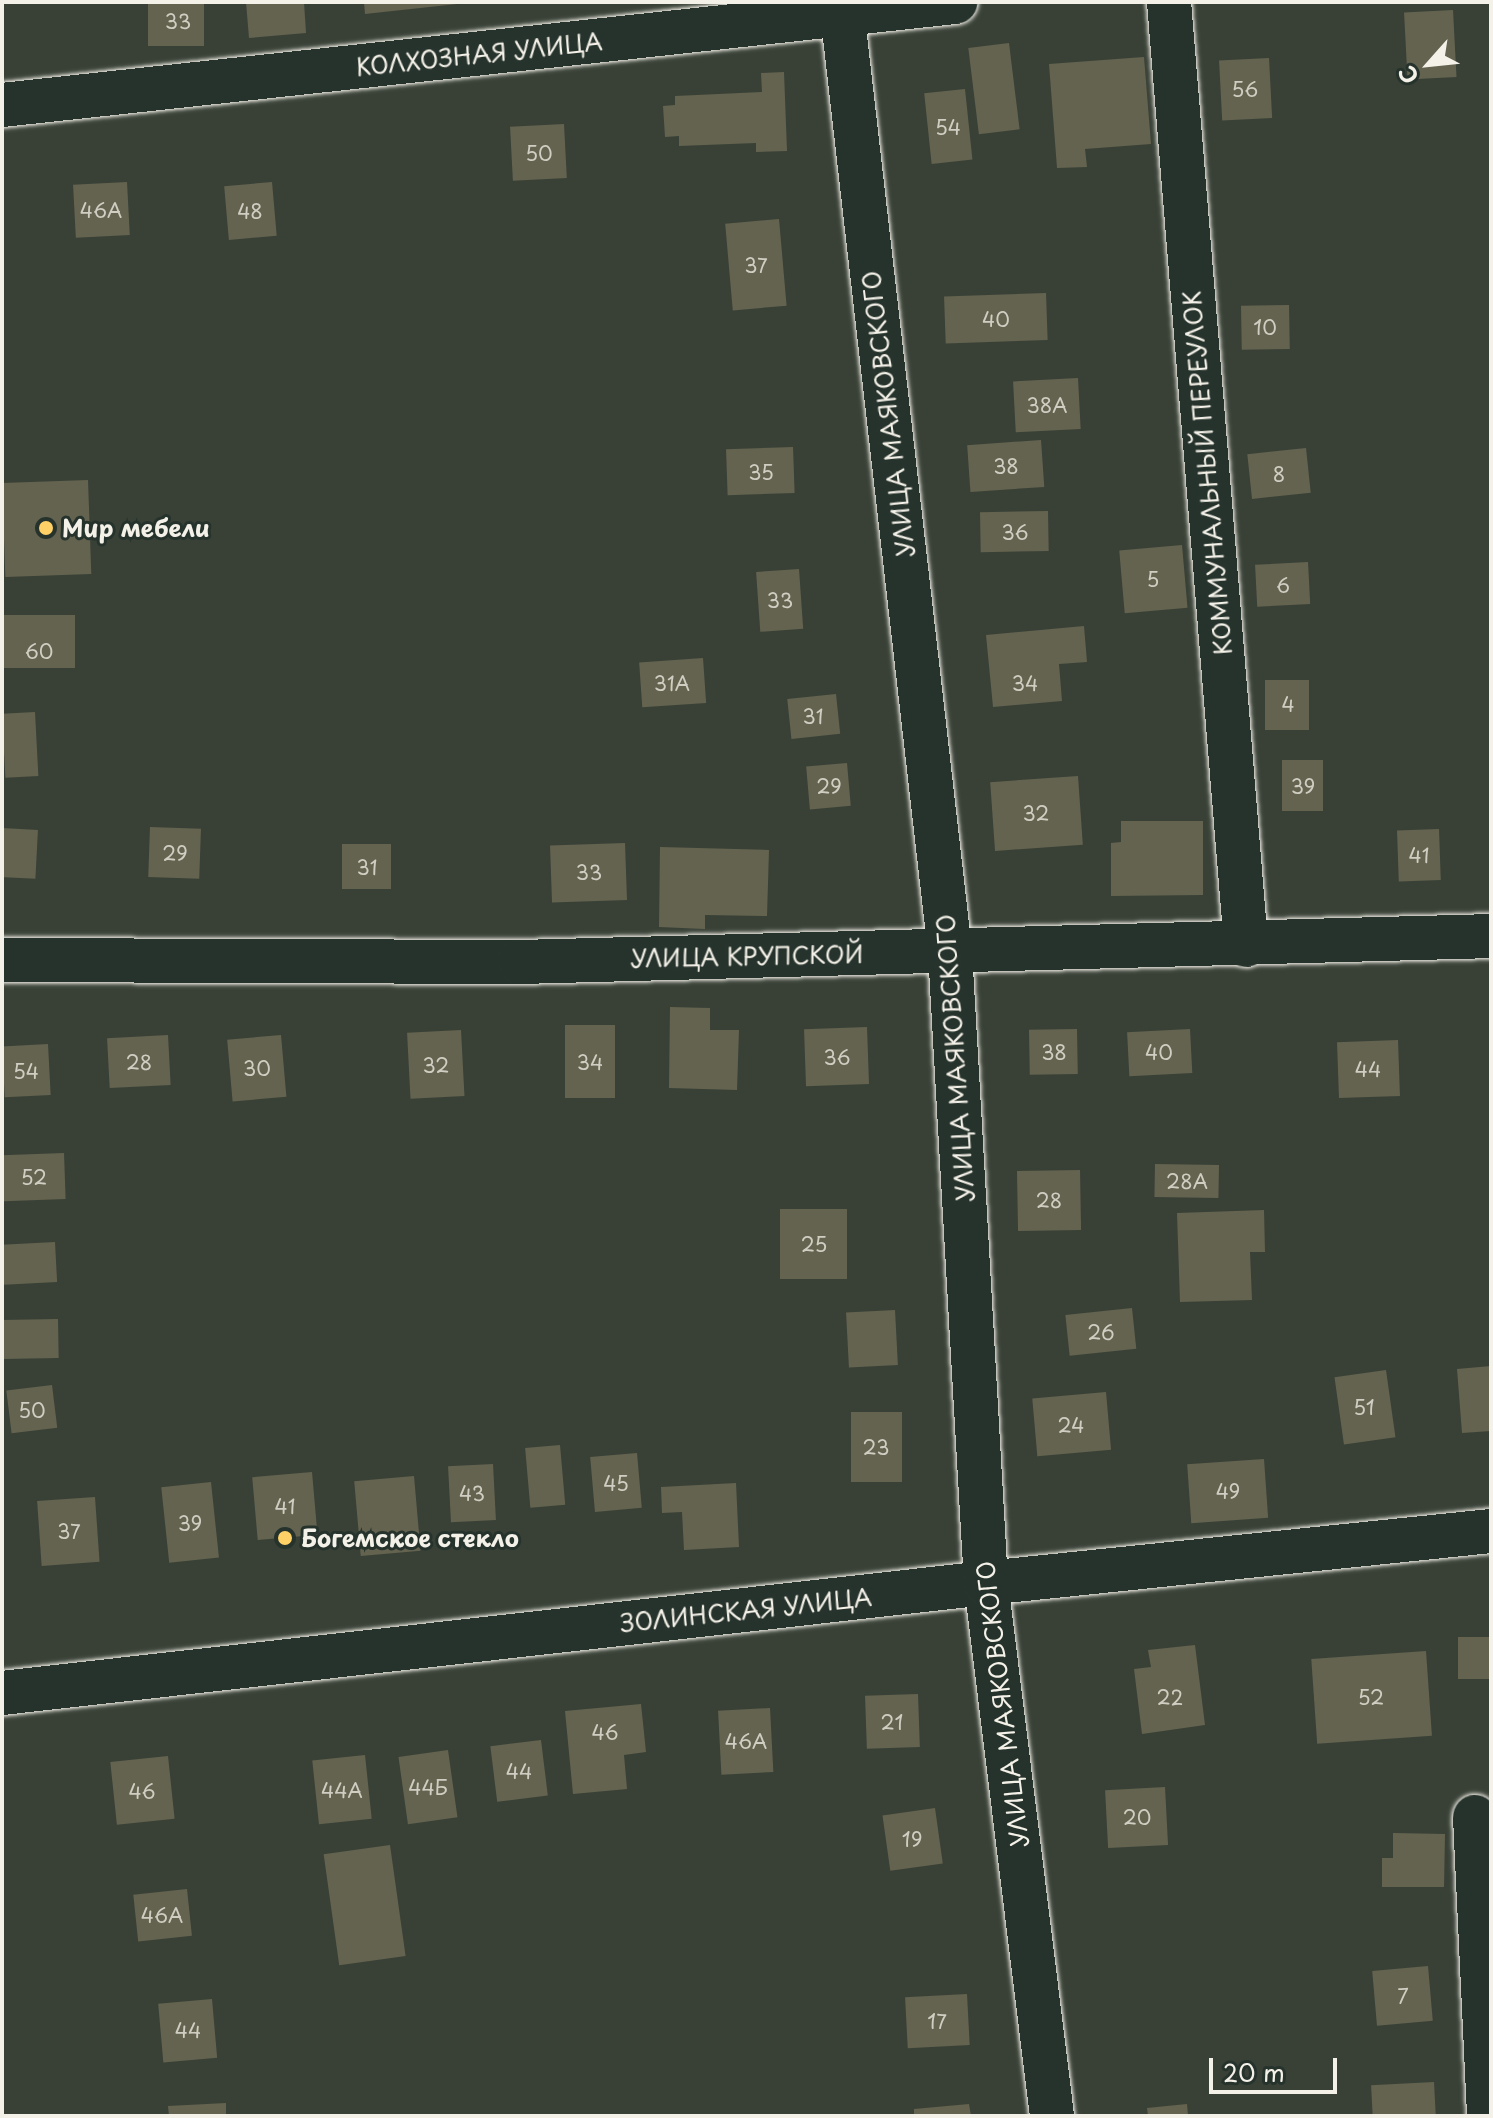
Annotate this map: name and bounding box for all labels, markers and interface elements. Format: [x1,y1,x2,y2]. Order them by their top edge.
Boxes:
house number: 33 [165,9,191,33]
north arrow [1389,24,1469,104]
street label: КОЛХОЗНАЯ УЛИЦА [354,27,604,81]
text: С [1389,60,1426,90]
house number: 56 [1232,77,1258,101]
house number: 54 [935,115,961,139]
house number: 50 [525,141,553,165]
house number: 46А [80,198,122,222]
house number: 48 [237,199,263,223]
house number: 37 [744,253,768,277]
street label: УЛИЦА МАЯКОВСКОГО [856,269,920,559]
street label: КОММУНАЛЬНЫЙ ПЕРЕУЛОК [1177,289,1237,657]
house number: 40 [982,307,1010,331]
house number: 10 [1253,315,1277,339]
house number: 38А [1026,393,1068,417]
house number: 38 [993,454,1019,478]
house number: 35 [748,460,774,484]
house number: 8 [1273,462,1285,486]
place label: Мир мебели [62,514,211,542]
marker: Мир мебели [37,519,55,537]
house number: 36 [1001,520,1029,544]
house number: 5 [1147,567,1159,591]
house number: 6 [1276,573,1290,597]
house number: 33 [767,588,793,612]
house number: 60 [25,639,53,663]
house number: 31А [654,671,690,695]
house number: 34 [1012,671,1038,695]
house number: 4 [1281,692,1295,716]
house number: 31 [803,704,823,728]
house number: 29 [816,774,842,798]
house number: 39 [1291,774,1315,798]
house number: 32 [1023,801,1049,825]
house number: 29 [162,841,188,865]
house number: 41 [1409,843,1429,867]
house number: 31 [357,855,377,879]
house number: 33 [576,860,602,884]
street label: УЛИЦА МАЯКОВСКОГО [931,913,979,1203]
street label: УЛИЦА КРУПСКОЙ [630,940,864,972]
house number: 38 [1041,1040,1067,1064]
house number: 40 [1145,1040,1173,1064]
house number: 36 [823,1045,851,1069]
house number: 28 [126,1050,152,1074]
house number: 34 [577,1050,603,1074]
house number: 32 [423,1053,449,1077]
house number: 30 [243,1056,271,1080]
house number: 44 [1355,1057,1381,1081]
house number: 54 [13,1059,39,1083]
house number: 52 [21,1165,47,1189]
house number: 28А [1166,1169,1208,1193]
house number: 28 [1036,1188,1062,1212]
house number: 25 [801,1232,827,1256]
house number: 26 [1087,1320,1115,1344]
house number: 51 [1353,1395,1375,1419]
house number: 50 [18,1398,46,1422]
house number: 24 [1058,1413,1084,1437]
house number: 23 [862,1435,890,1459]
house number: 45 [603,1471,629,1495]
house number: 49 [1216,1479,1240,1503]
house number: 43 [459,1481,485,1505]
house number: 41 [275,1494,295,1518]
house number: 39 [178,1511,202,1535]
house number: 37 [57,1519,81,1543]
place label: Богемское стекло [301,1524,520,1552]
marker: Богемское стекло [276,1529,294,1547]
street label: УЛИЦА МАЯКОВСКОГО [970,1559,1034,1849]
street label: ЗОЛИНСКАЯ УЛИЦА [619,1582,873,1638]
house number: 22 [1157,1685,1183,1709]
house number: 52 [1358,1685,1384,1709]
house number: 21 [880,1710,904,1734]
house number: 46 [591,1720,619,1744]
house number: 46А [725,1729,767,1753]
house number: 44 [506,1759,532,1783]
house number: 44Б [408,1775,448,1799]
house number: 44А [321,1778,363,1802]
house number: 46 [128,1779,156,1803]
house number: 20 [1123,1805,1151,1829]
house number: 19 [902,1827,922,1851]
house number: 46А [141,1903,183,1927]
house number: 7 [1397,1984,1409,2008]
house number: 17 [927,2009,947,2033]
house number: 44 [175,2018,201,2042]
scale bar [1213,2042,1341,2092]
text: 20 m [1223,2054,1285,2090]

